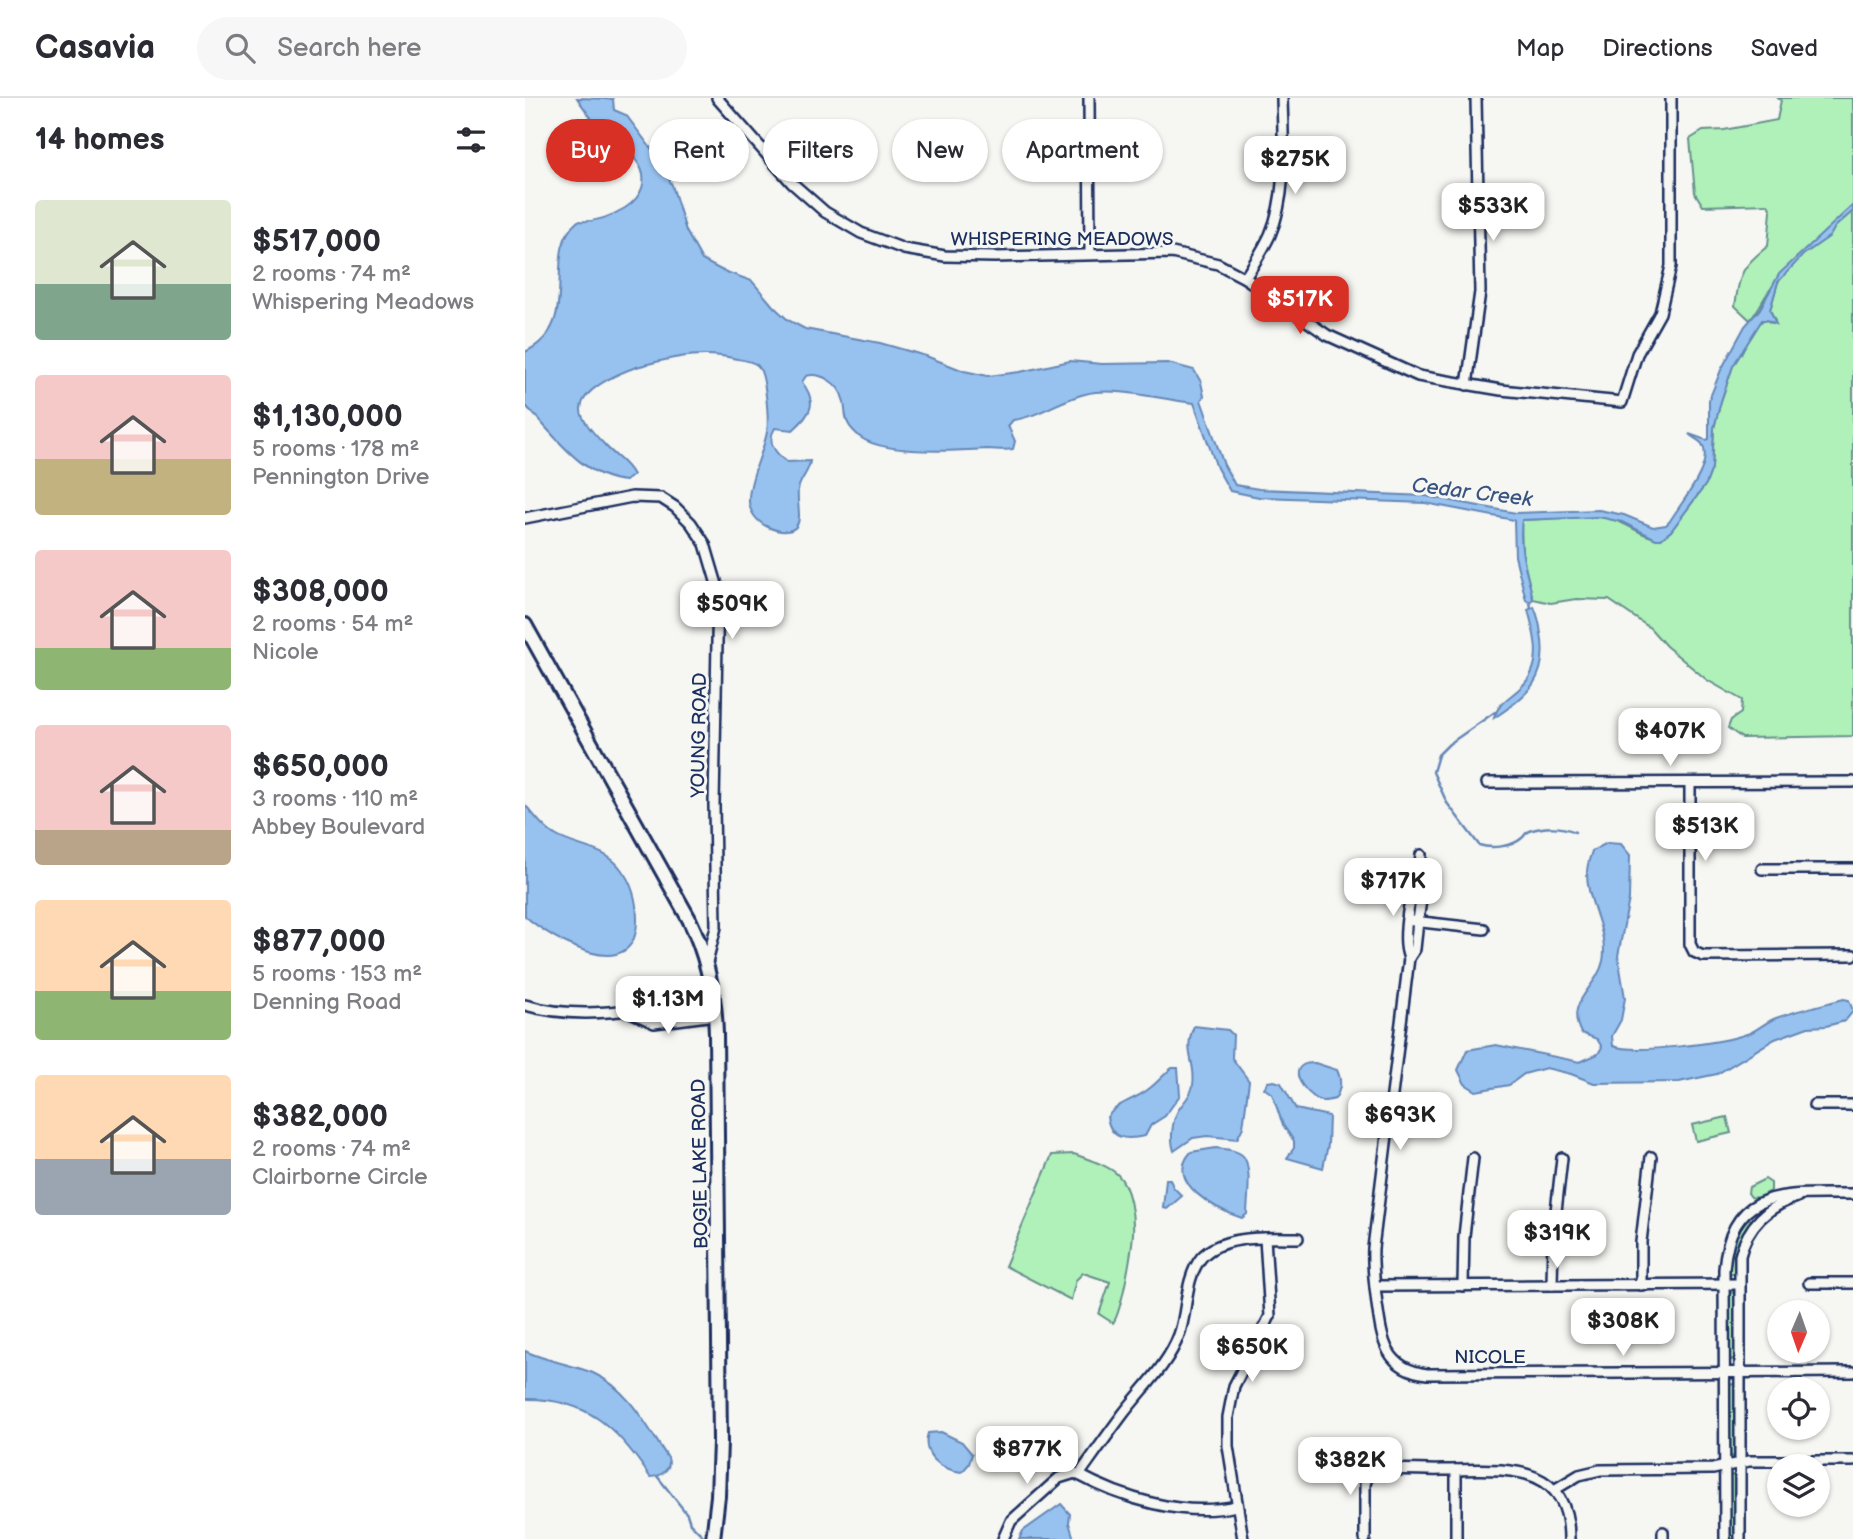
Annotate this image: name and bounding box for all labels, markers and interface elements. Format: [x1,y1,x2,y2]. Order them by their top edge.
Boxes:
search box [197,17,687,80]
text: Casavia [35,28,155,68]
icon: search [221,29,259,67]
text: Search here [277,33,421,64]
text: Map [1516,34,1564,63]
text: Directions [1602,34,1713,63]
text: Saved [1751,34,1818,63]
chip: Buy [546,119,635,182]
chip: Rent [649,119,749,182]
chip: Filters [763,119,878,182]
chip: New [892,119,988,182]
chip: Apartment [1002,119,1163,182]
icon: filters [452,121,490,159]
text: 14 homes [35,122,164,158]
pin: $275K [1246,136,1344,196]
text: $275K [1260,145,1330,173]
pin: $533K [1444,184,1542,243]
text: $533K [1458,192,1528,220]
text: $517,000 [252,224,381,260]
icon: home [91,228,175,312]
street label: WHISPERING MEADOWS [950,228,1174,251]
text: 2 rooms · 74 m² [252,260,411,288]
pin: $517K [1251,276,1349,336]
text: $517K [1267,285,1333,313]
text: Whispering Meadows [252,288,474,316]
text: $1,130,000 [252,399,403,435]
icon: home [91,403,175,487]
text: 5 rooms · 178 m² [252,435,420,463]
text: Pennington Drive [252,463,429,491]
water label: Cedar Creek [1410,473,1534,512]
text: $308,000 [252,574,389,610]
icon: home [91,578,175,662]
pin: $509K [683,582,781,641]
text: $509K [696,590,768,618]
text: 2 rooms · 54 m² [252,610,414,638]
text: Nicole [252,638,319,666]
street label: YOUNG ROAD [687,672,712,799]
pin: $407K [1621,708,1719,768]
text: $407K [1634,717,1706,745]
text: $650,000 [252,749,389,785]
icon: home [91,753,175,837]
text: 3 rooms · 110 m² [252,785,418,813]
pin: $513K [1656,804,1754,863]
text: $513K [1671,812,1739,840]
text: Abbey Boulevard [252,813,425,841]
pin: $717K [1344,858,1442,918]
text: $717K [1360,867,1426,895]
text: $877,000 [252,924,386,960]
icon: home [91,928,175,1012]
text: 5 rooms · 153 m² [252,960,422,988]
pin: $1.13M [611,976,725,1036]
text: $1.13M [632,985,704,1013]
text: Denning Road [252,988,401,1016]
street label: BOGIE LAKE ROAD [688,1078,713,1249]
pin: $693K [1351,1093,1449,1152]
text: $382,000 [252,1099,388,1135]
text: $693K [1364,1101,1436,1129]
icon: home [91,1103,175,1187]
text: 2 rooms · 74 m² [252,1135,411,1163]
text: Clairborne Circle [252,1163,428,1191]
pin: $319K [1508,1210,1606,1270]
text: $319K [1523,1219,1591,1247]
pin: $308K [1574,1298,1672,1358]
north arrow [1767,1300,1831,1363]
map controls [1767,1300,1830,1517]
text: $308K [1587,1307,1659,1335]
pin: $650K [1203,1324,1301,1384]
text: $650K [1216,1333,1288,1361]
street label: NICOLE [1454,1346,1526,1369]
button: locate [1767,1377,1830,1440]
pin: $877K [978,1426,1076,1486]
text: $877K [992,1435,1062,1463]
pin: $382K [1301,1438,1399,1497]
text: $382K [1314,1446,1386,1474]
button: layers [1767,1454,1830,1517]

